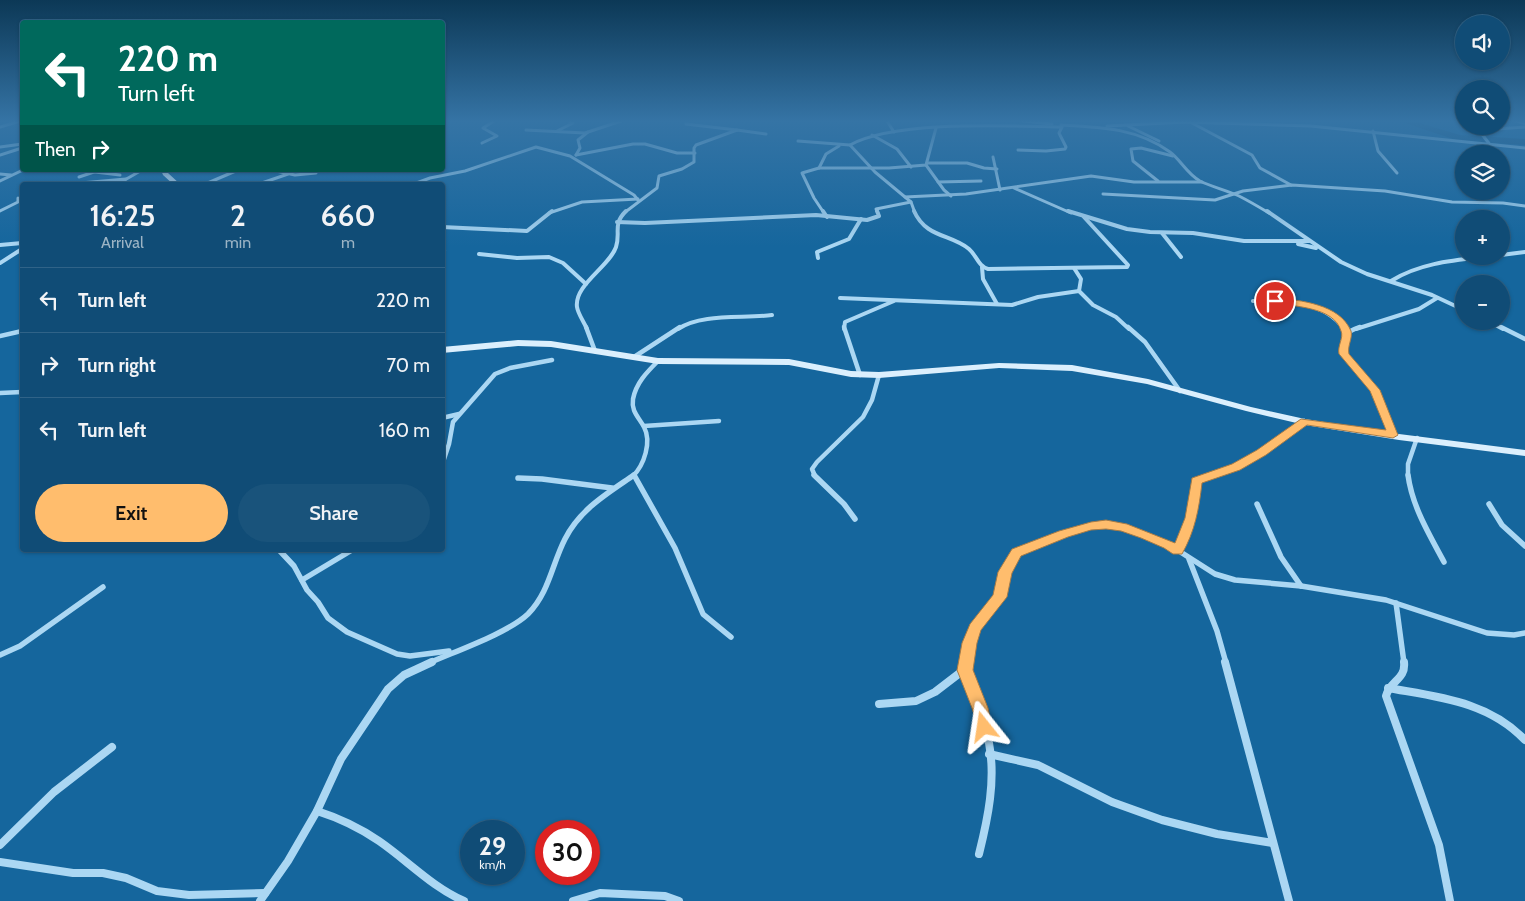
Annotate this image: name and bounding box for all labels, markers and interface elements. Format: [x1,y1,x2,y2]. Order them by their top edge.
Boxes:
map controls [1455,15,1510,330]
button: sound [1455,15,1510,70]
text: 220 m [118,37,218,80]
icon: left [35,40,100,105]
text: Turn left [118,80,195,107]
button: search [1455,80,1510,135]
icon: right [86,135,114,163]
text: Then [35,138,76,161]
button: layers [1455,145,1510,200]
text: 16:25 [89,197,155,234]
text: 2 [230,197,246,234]
text: 660 [321,197,376,234]
button: + [1455,210,1510,265]
text: Arrival [101,233,144,252]
text: min [225,233,251,252]
text: m [341,233,355,252]
button: − [1455,275,1510,330]
pin [1254,280,1296,322]
icon: left [35,286,63,314]
icon: arrive [1261,287,1289,315]
text: Turn left [78,289,146,312]
text: 220 m [376,289,430,312]
icon: right [35,351,63,379]
text: Turn right [78,354,156,377]
text: 70 m [386,354,430,377]
icon: left [35,416,63,444]
text: Turn left [78,419,146,442]
text: 160 m [379,419,430,442]
button: Exit [35,484,228,542]
button: Share [238,484,430,542]
position arrow [957,700,1009,752]
speed limit sign: 30 [535,820,600,885]
text: 29 [479,831,506,861]
text: km/h [479,857,506,872]

